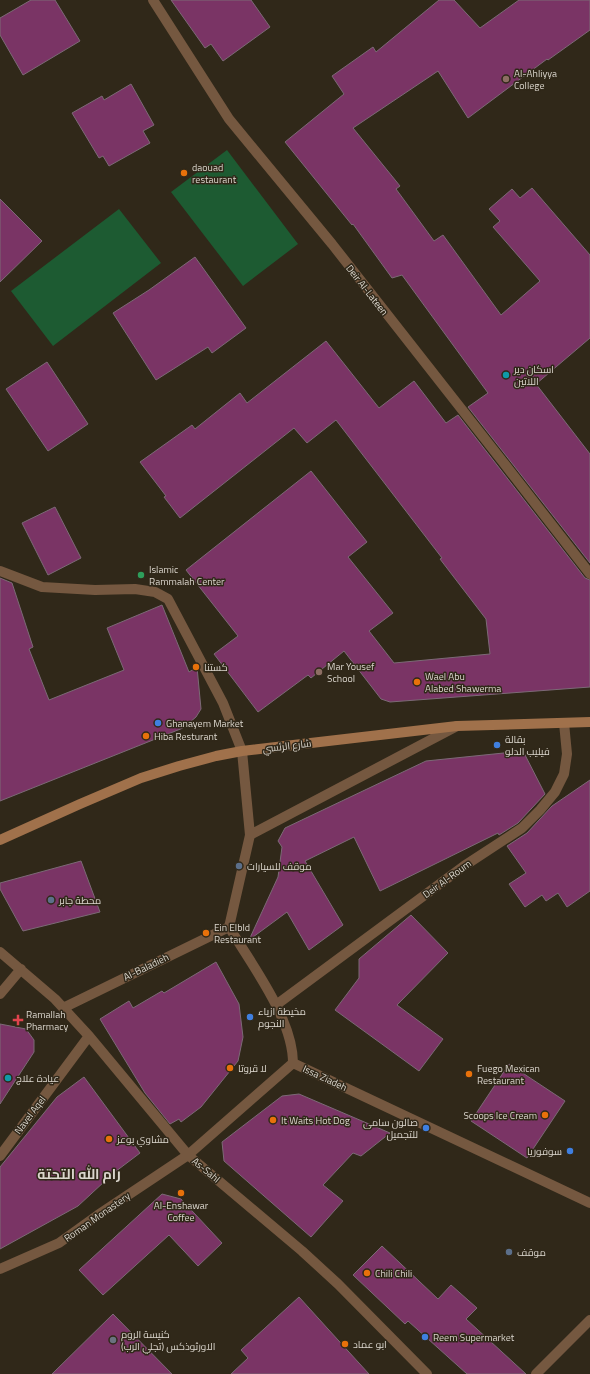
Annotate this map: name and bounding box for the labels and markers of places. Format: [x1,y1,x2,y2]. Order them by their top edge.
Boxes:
place label: Al-Ahliyya College [514,66,557,93]
marker: Al-Ahliyya College [501,74,511,84]
place label: daouad restaurant [192,160,237,187]
marker: daouad restaurant [179,168,189,178]
place label: اسكان دير اللاتين [513,362,554,389]
marker: اسكان دير اللاتين [501,370,511,380]
place label: Islamic Rammalah Center [149,562,225,589]
marker: Islamic Rammalah Center [136,570,146,580]
place label: Mar Yousef School [327,659,375,686]
place label: كستنا [204,660,228,675]
marker: كستنا [191,662,201,672]
marker: Mar Yousef School [314,667,324,677]
place label: Wael Abu Alabed Shawerma [425,669,501,696]
marker: Wael Abu Alabed Shawerma [412,677,422,687]
place label: Ghanayem Market [166,716,244,731]
marker: Ghanayem Market [153,718,163,728]
place label: Hiba Resturant [154,729,218,744]
marker: Hiba Resturant [141,731,151,741]
place label: بقالة فيليب الدلو [505,732,550,759]
marker: بقالة فيليب الدلو [492,740,502,750]
place label: موقف للسيارات [247,859,312,874]
marker: موقف للسيارات [234,861,244,871]
place label: محطة جابر [58,893,101,908]
marker: محطة جابر [46,895,56,905]
place label: Ein Elbld Restaurant [214,920,261,947]
marker: Ein Elbld Restaurant [201,928,211,938]
place label: مخيطة ازياء النجوم [258,1004,306,1031]
place label: Ramallah Pharmacy [26,1007,68,1034]
marker: مخيطة ازياء النجوم [245,1012,255,1022]
marker: Ramallah Pharmacy [13,1015,23,1025]
place label: لا قروتا [238,1061,267,1076]
place label: Fuego Mexican Restaurant [477,1061,540,1088]
marker: لا قروتا [225,1063,235,1073]
marker: Fuego Mexican Restaurant [464,1069,474,1079]
place label: عيادة علاج [16,1071,59,1086]
marker: عيادة علاج [3,1073,13,1083]
place label: Scoops Ice Cream [463,1108,537,1123]
marker: Scoops Ice Cream [540,1110,550,1120]
place label: It Waits Hot Dog [281,1113,350,1128]
marker: It Waits Hot Dog [268,1115,278,1125]
place label: صالون سامى للتجميل [363,1115,418,1142]
marker: صالون سامى للتجميل [421,1123,431,1133]
place label: مشاوي بوعز [116,1132,169,1147]
marker: مشاوي بوعز [104,1134,114,1144]
place label: سوفوريا [527,1144,562,1159]
marker: سوفوريا [565,1146,575,1156]
marker: Al-Enshawar Coffee [176,1188,186,1198]
place label: Al-Enshawar Coffee [154,1198,209,1225]
place label: موقف [517,1245,546,1260]
marker: موقف [504,1247,514,1257]
place label: Chili Chili [375,1266,412,1281]
marker: Chili Chili [362,1268,372,1278]
place label: كنيسة الروم الاورثوذكس (تجلي الرب) [121,1327,215,1354]
place label: Reem Supermarket [433,1330,515,1345]
marker: Reem Supermarket [420,1332,430,1342]
marker: كنيسة الروم الاورثوذكس (تجلي الرب) [108,1335,118,1345]
place label: ابو عماد [353,1337,387,1352]
marker: ابو عماد [340,1339,350,1349]

